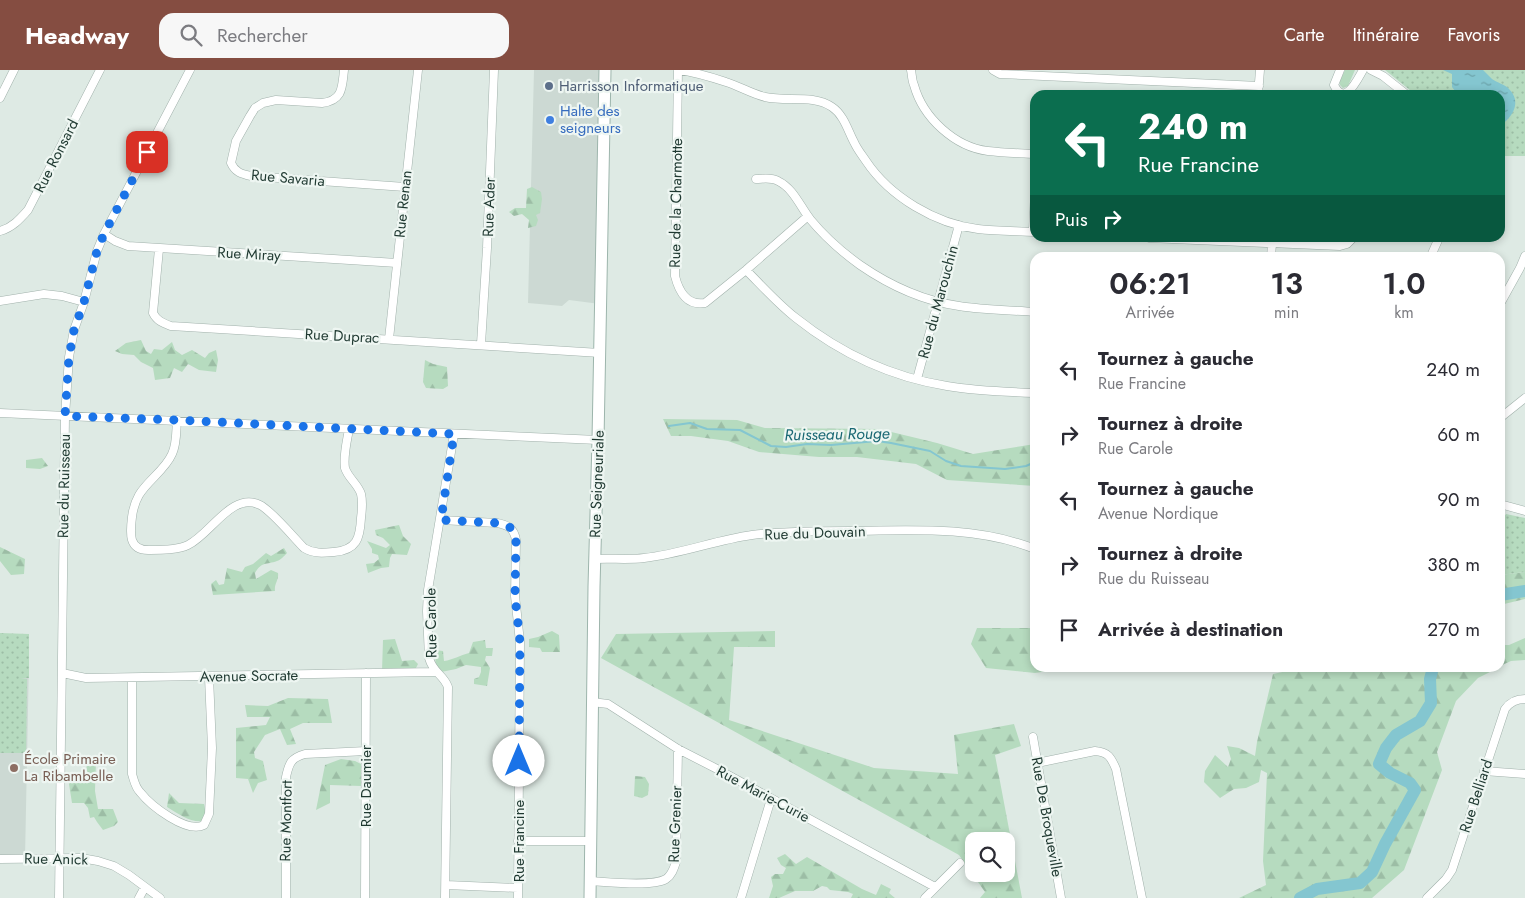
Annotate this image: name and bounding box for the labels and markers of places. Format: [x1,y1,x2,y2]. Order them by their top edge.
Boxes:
place label: Harrisson Informatique [559,75,704,97]
marker: Harrisson Informatique [543,80,555,92]
place label: Halte des seigneurs [560,100,621,139]
marker: Halte des seigneurs [544,114,556,126]
pin [126,131,168,173]
place label: École Primaire La Ribambelle [24,748,116,787]
marker: École Primaire La Ribambelle [8,762,20,774]

